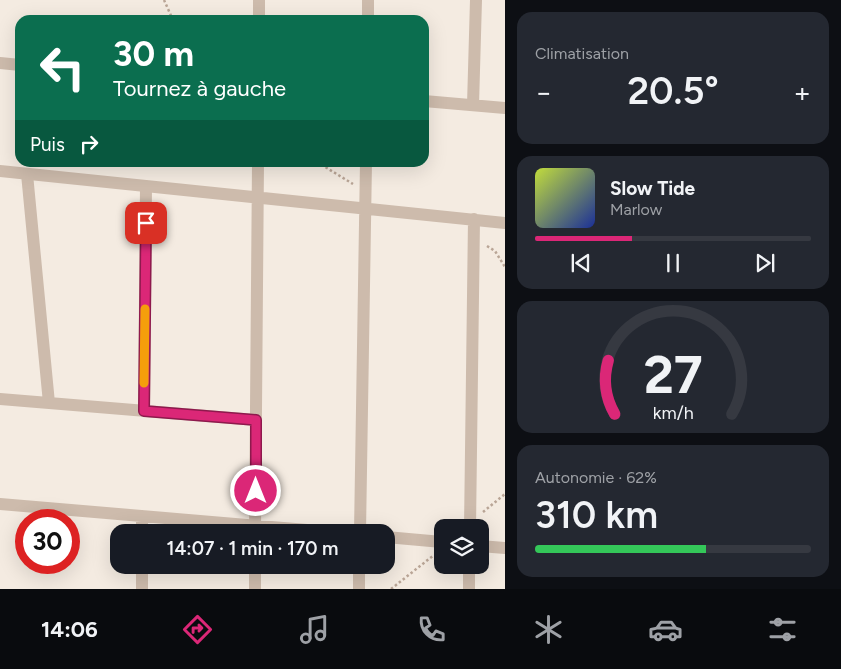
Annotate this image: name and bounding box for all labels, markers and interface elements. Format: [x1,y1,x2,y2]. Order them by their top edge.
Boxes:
text: 30 m [113,33,194,75]
icon: left [30,35,95,100]
text: Climatisation [535,44,629,63]
text: 20.5° [627,68,719,114]
text: Tournez à gauche [113,75,286,102]
text: − [535,75,552,109]
text: + [794,75,811,109]
icon: right [75,130,103,158]
text: Puis [30,133,65,156]
text: Slow Tide [610,177,695,200]
text: Marlow [610,200,662,219]
pin [125,202,167,244]
icon: arrive [132,209,160,237]
icon: previous [567,249,595,277]
icon: pause [659,249,687,277]
icon: next [751,249,779,277]
text: 27 [643,344,703,406]
text: km/h [653,402,693,423]
position arrow [229,464,281,516]
text: Autonomie · 62% [535,468,657,487]
text: 310 km [535,492,658,538]
speed limit sign: 30 [15,509,80,574]
map controls [434,519,489,574]
button: layers [434,519,489,574]
text: 14:07 · 1 min · 170 m [166,537,339,560]
icon: directions [180,612,215,647]
icon: music [297,612,332,647]
icon: phone [414,612,449,647]
icon: climate [531,612,566,647]
icon: car [648,612,683,647]
icon: filters [765,612,800,647]
text: 14:06 [41,616,98,643]

